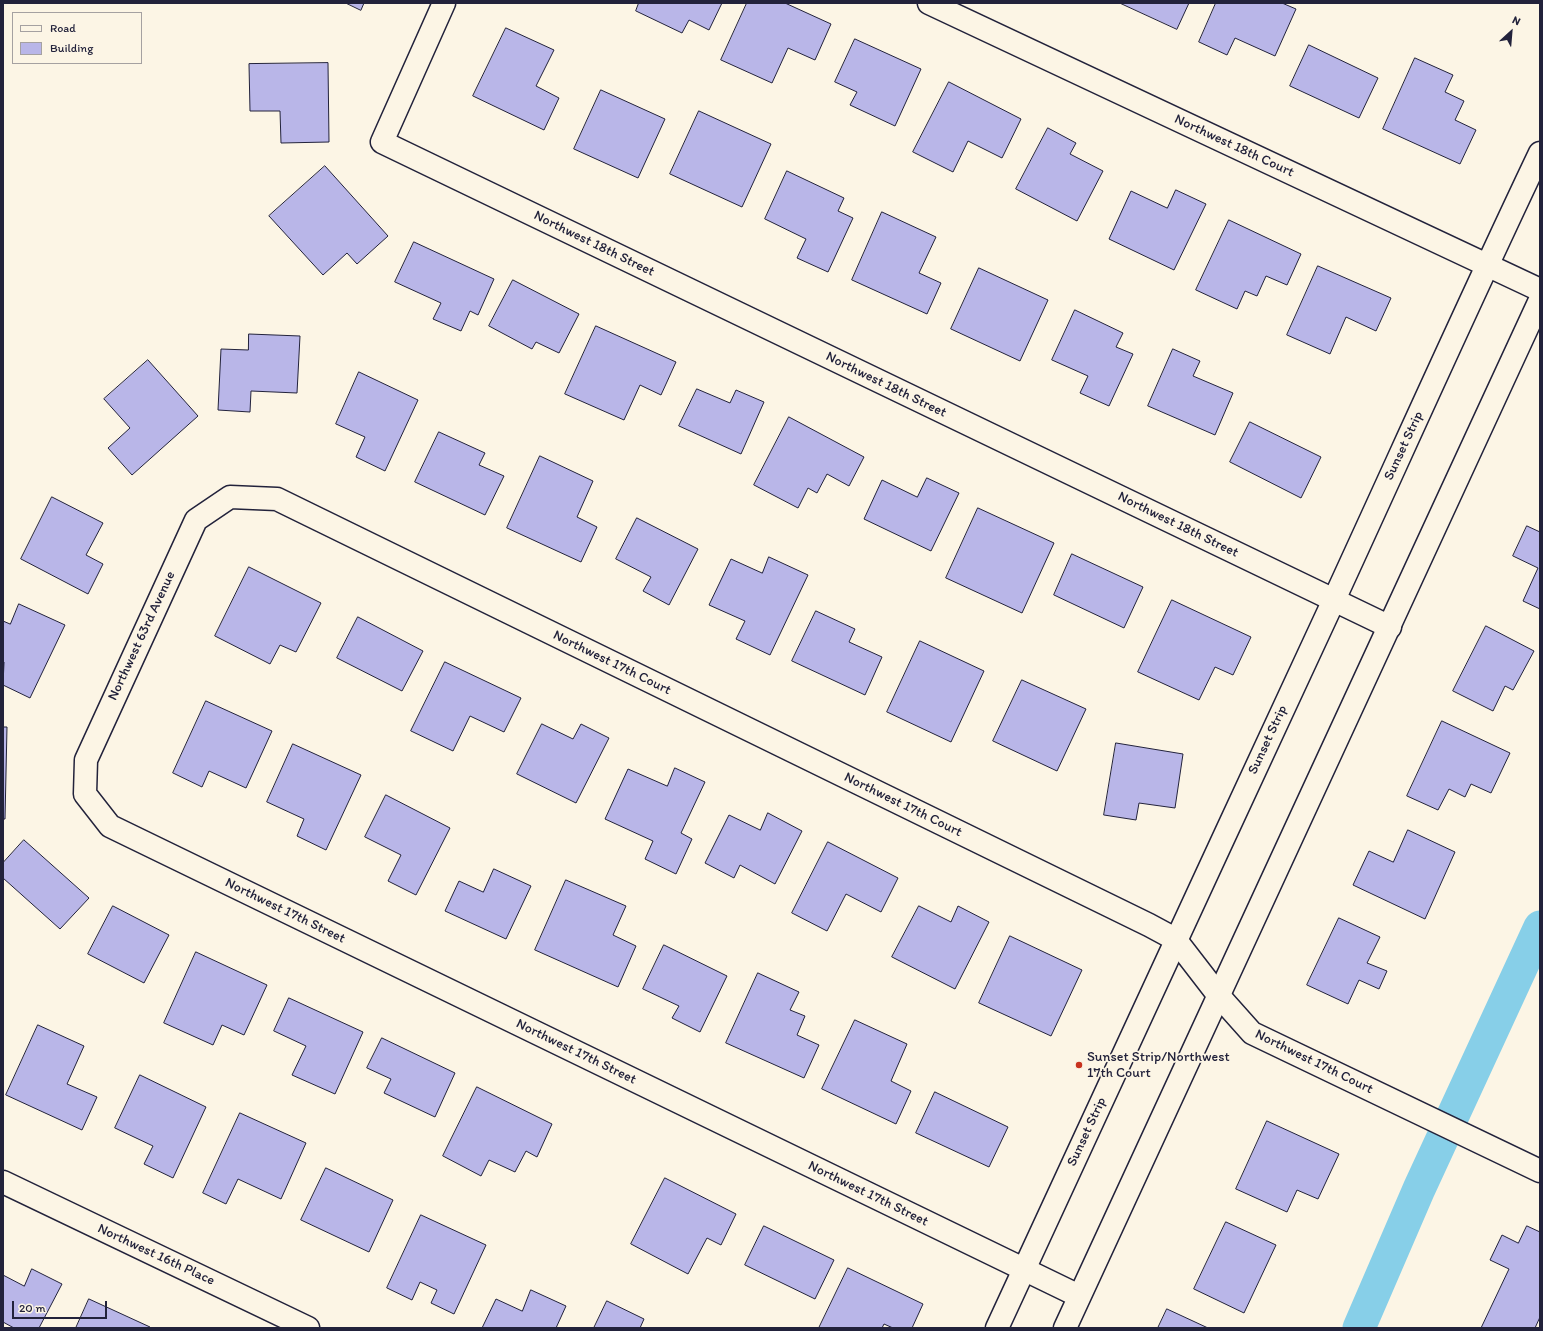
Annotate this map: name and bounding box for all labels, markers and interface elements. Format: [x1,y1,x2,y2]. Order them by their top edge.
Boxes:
legend [12,12,142,64]
north arrow [1491,12,1531,52]
text: N [1510,13,1523,28]
text: Road [50,21,76,35]
text: Building [50,41,93,55]
street label: Northwest 18th Court [1172,111,1296,181]
street label: Northwest 18th Street [531,207,657,281]
street label: Northwest 18th Street [823,348,949,422]
street label: Sunset Strip [1381,409,1427,483]
street label: Northwest 18th Street [1115,488,1241,562]
street label: Northwest 63rd Avenue [105,569,179,703]
street label: Northwest 17th Court [550,627,674,699]
street label: Sunset Strip [1245,703,1291,777]
street label: Northwest 17th Court [841,769,965,841]
street label: Northwest 17th Street [222,875,348,947]
street label: Northwest 17th Street [513,1016,639,1088]
street label: Northwest 17th Court [1252,1026,1376,1098]
place label: Sunset Strip/Northwest 17th Court [1087,1049,1230,1082]
marker: Sunset Strip/Northwest 17th Court [1074,1060,1084,1070]
street label: Sunset Strip [1064,1095,1110,1169]
street label: Northwest 17th Street [805,1158,931,1230]
street label: Northwest 16th Place [95,1220,217,1290]
scale bar [14,1293,109,1319]
text: 20 m [19,1301,46,1315]

